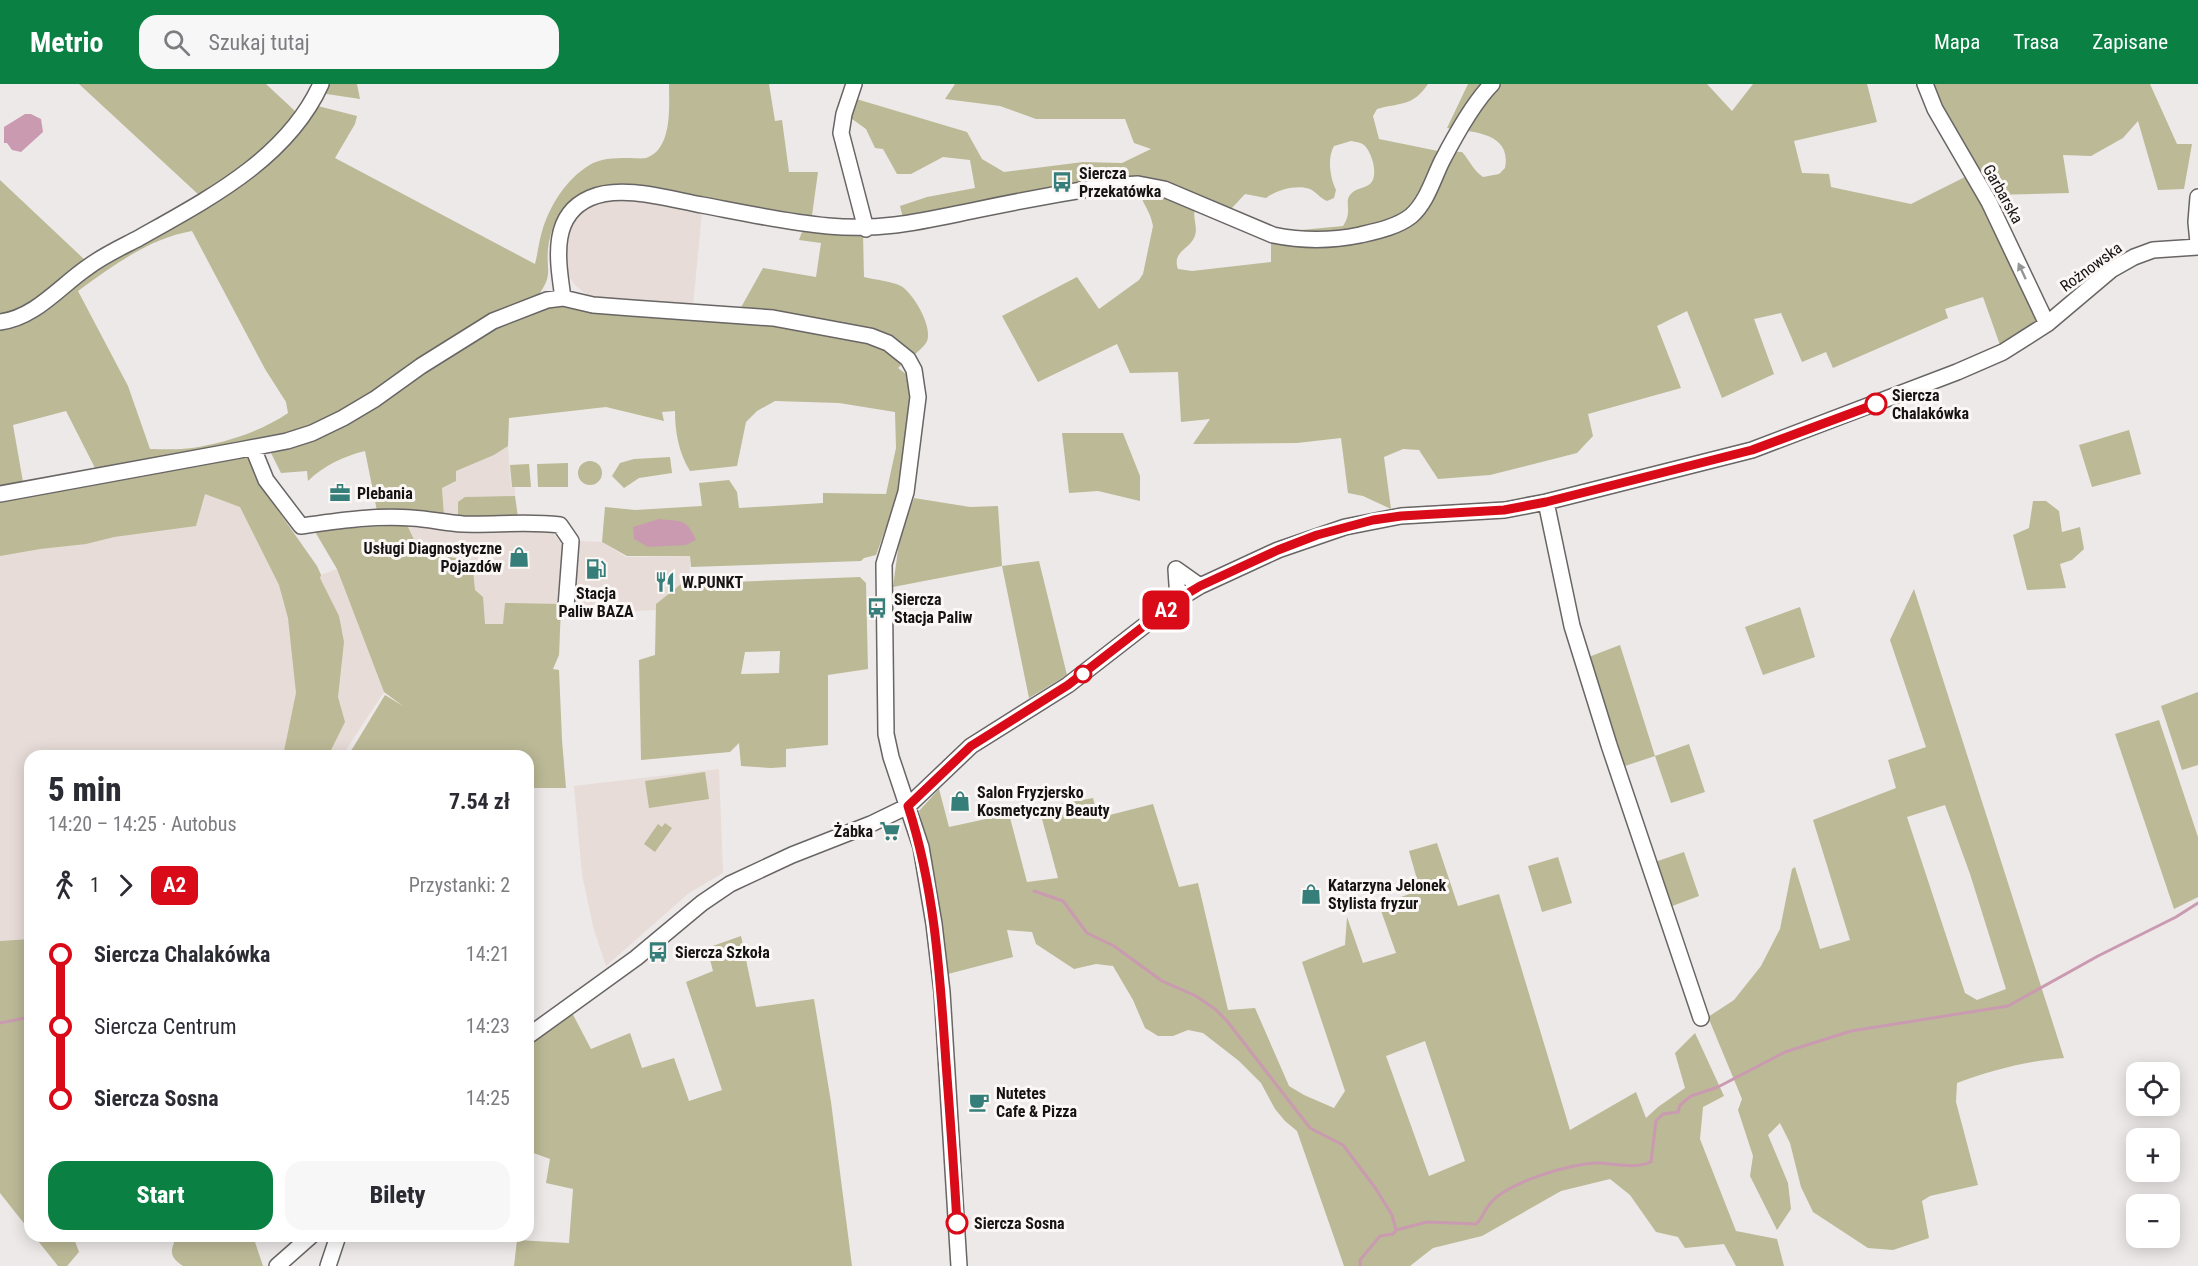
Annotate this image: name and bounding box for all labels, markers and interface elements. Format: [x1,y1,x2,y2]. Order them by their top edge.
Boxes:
search box [139,15,559,69]
text: Metrio [30,26,103,59]
icon: search [160,26,193,59]
text: Szukaj tutaj [208,30,310,55]
text: Mapa [1934,30,1980,54]
text: Trasa [2013,30,2059,54]
text: Zapisane [2092,30,2168,54]
street label: Garbarska [1979,161,2027,227]
place label: Siercza Przekatówka [1079,164,1162,201]
bus stop icon: Siercza Przekatówka [1050,170,1074,194]
street label: Rożnowska [2056,238,2126,296]
one-way arrow [2017,261,2027,279]
place label: Siercza Chalakówka [1892,386,1969,423]
marker: Siercza Chalakówka [1865,393,1887,415]
office icon: Plebania [328,481,352,505]
place label: Plebania [357,484,413,503]
place label: Usługi Diagnostyczne Pojazdów [364,539,502,576]
shop icon: Usługi Diagnostyczne Pojazdów [507,545,531,569]
fuel station icon: Stacja Paliw BAZA [584,557,608,581]
restaurant icon: W.PUNKT [653,570,677,594]
place label: W.PUNKT [682,573,743,592]
place label: Stacja Paliw BAZA [558,584,634,621]
place label: Siercza Stacja Paliw [894,590,972,627]
line badge: A2 [1139,590,1193,630]
bus stop icon: Siercza Stacja Paliw [865,596,889,620]
text: A2 [1154,598,1178,622]
unlabelled marker [1074,665,1092,683]
text: 5 min [48,770,122,809]
place label: Salon Fryzjersko Kosmetyczny Beauty [977,783,1110,820]
text: 7.54 zł [449,789,510,814]
shop icon: Salon Fryzjersko Kosmetyczny Beauty [948,789,972,813]
text: 14:20 – 14:25 · Autobus [48,812,237,836]
supermarket icon: Żabka [878,819,902,843]
place label: Żabka [834,822,873,841]
icon: walk [48,869,81,902]
icon: forward [109,869,142,902]
text: 1 [90,873,100,897]
text: A2 [163,873,186,897]
text: Przystanki: 2 [409,873,510,897]
place label: Katarzyna Jelonek Stylista fryzur [1328,876,1447,913]
shop icon: Katarzyna Jelonek Stylista fryzur [1299,882,1323,906]
bus stop icon: Siercza Szkoła [646,940,670,964]
text: Siercza Chalakówka [94,942,270,967]
text: 14:21 [466,942,510,966]
place label: Siercza Szkoła [675,943,770,962]
text: Siercza Centrum [94,1014,237,1039]
text: 14:23 [466,1014,510,1038]
map controls [2126,1062,2180,1248]
button: locate [2126,1062,2180,1116]
place label: Nutetes Cafe & Pizza [996,1084,1078,1121]
text: Siercza Sosna [94,1086,219,1111]
text: 14:25 [466,1086,510,1110]
cafe icon: Nutetes Cafe & Pizza [967,1090,991,1114]
button: + [2126,1128,2180,1182]
button: Start [48,1161,273,1230]
button: Bilety [285,1161,510,1230]
button: − [2126,1194,2180,1248]
marker: Siercza Sosna [946,1212,968,1234]
place label: Siercza Sosna [974,1214,1065,1233]

